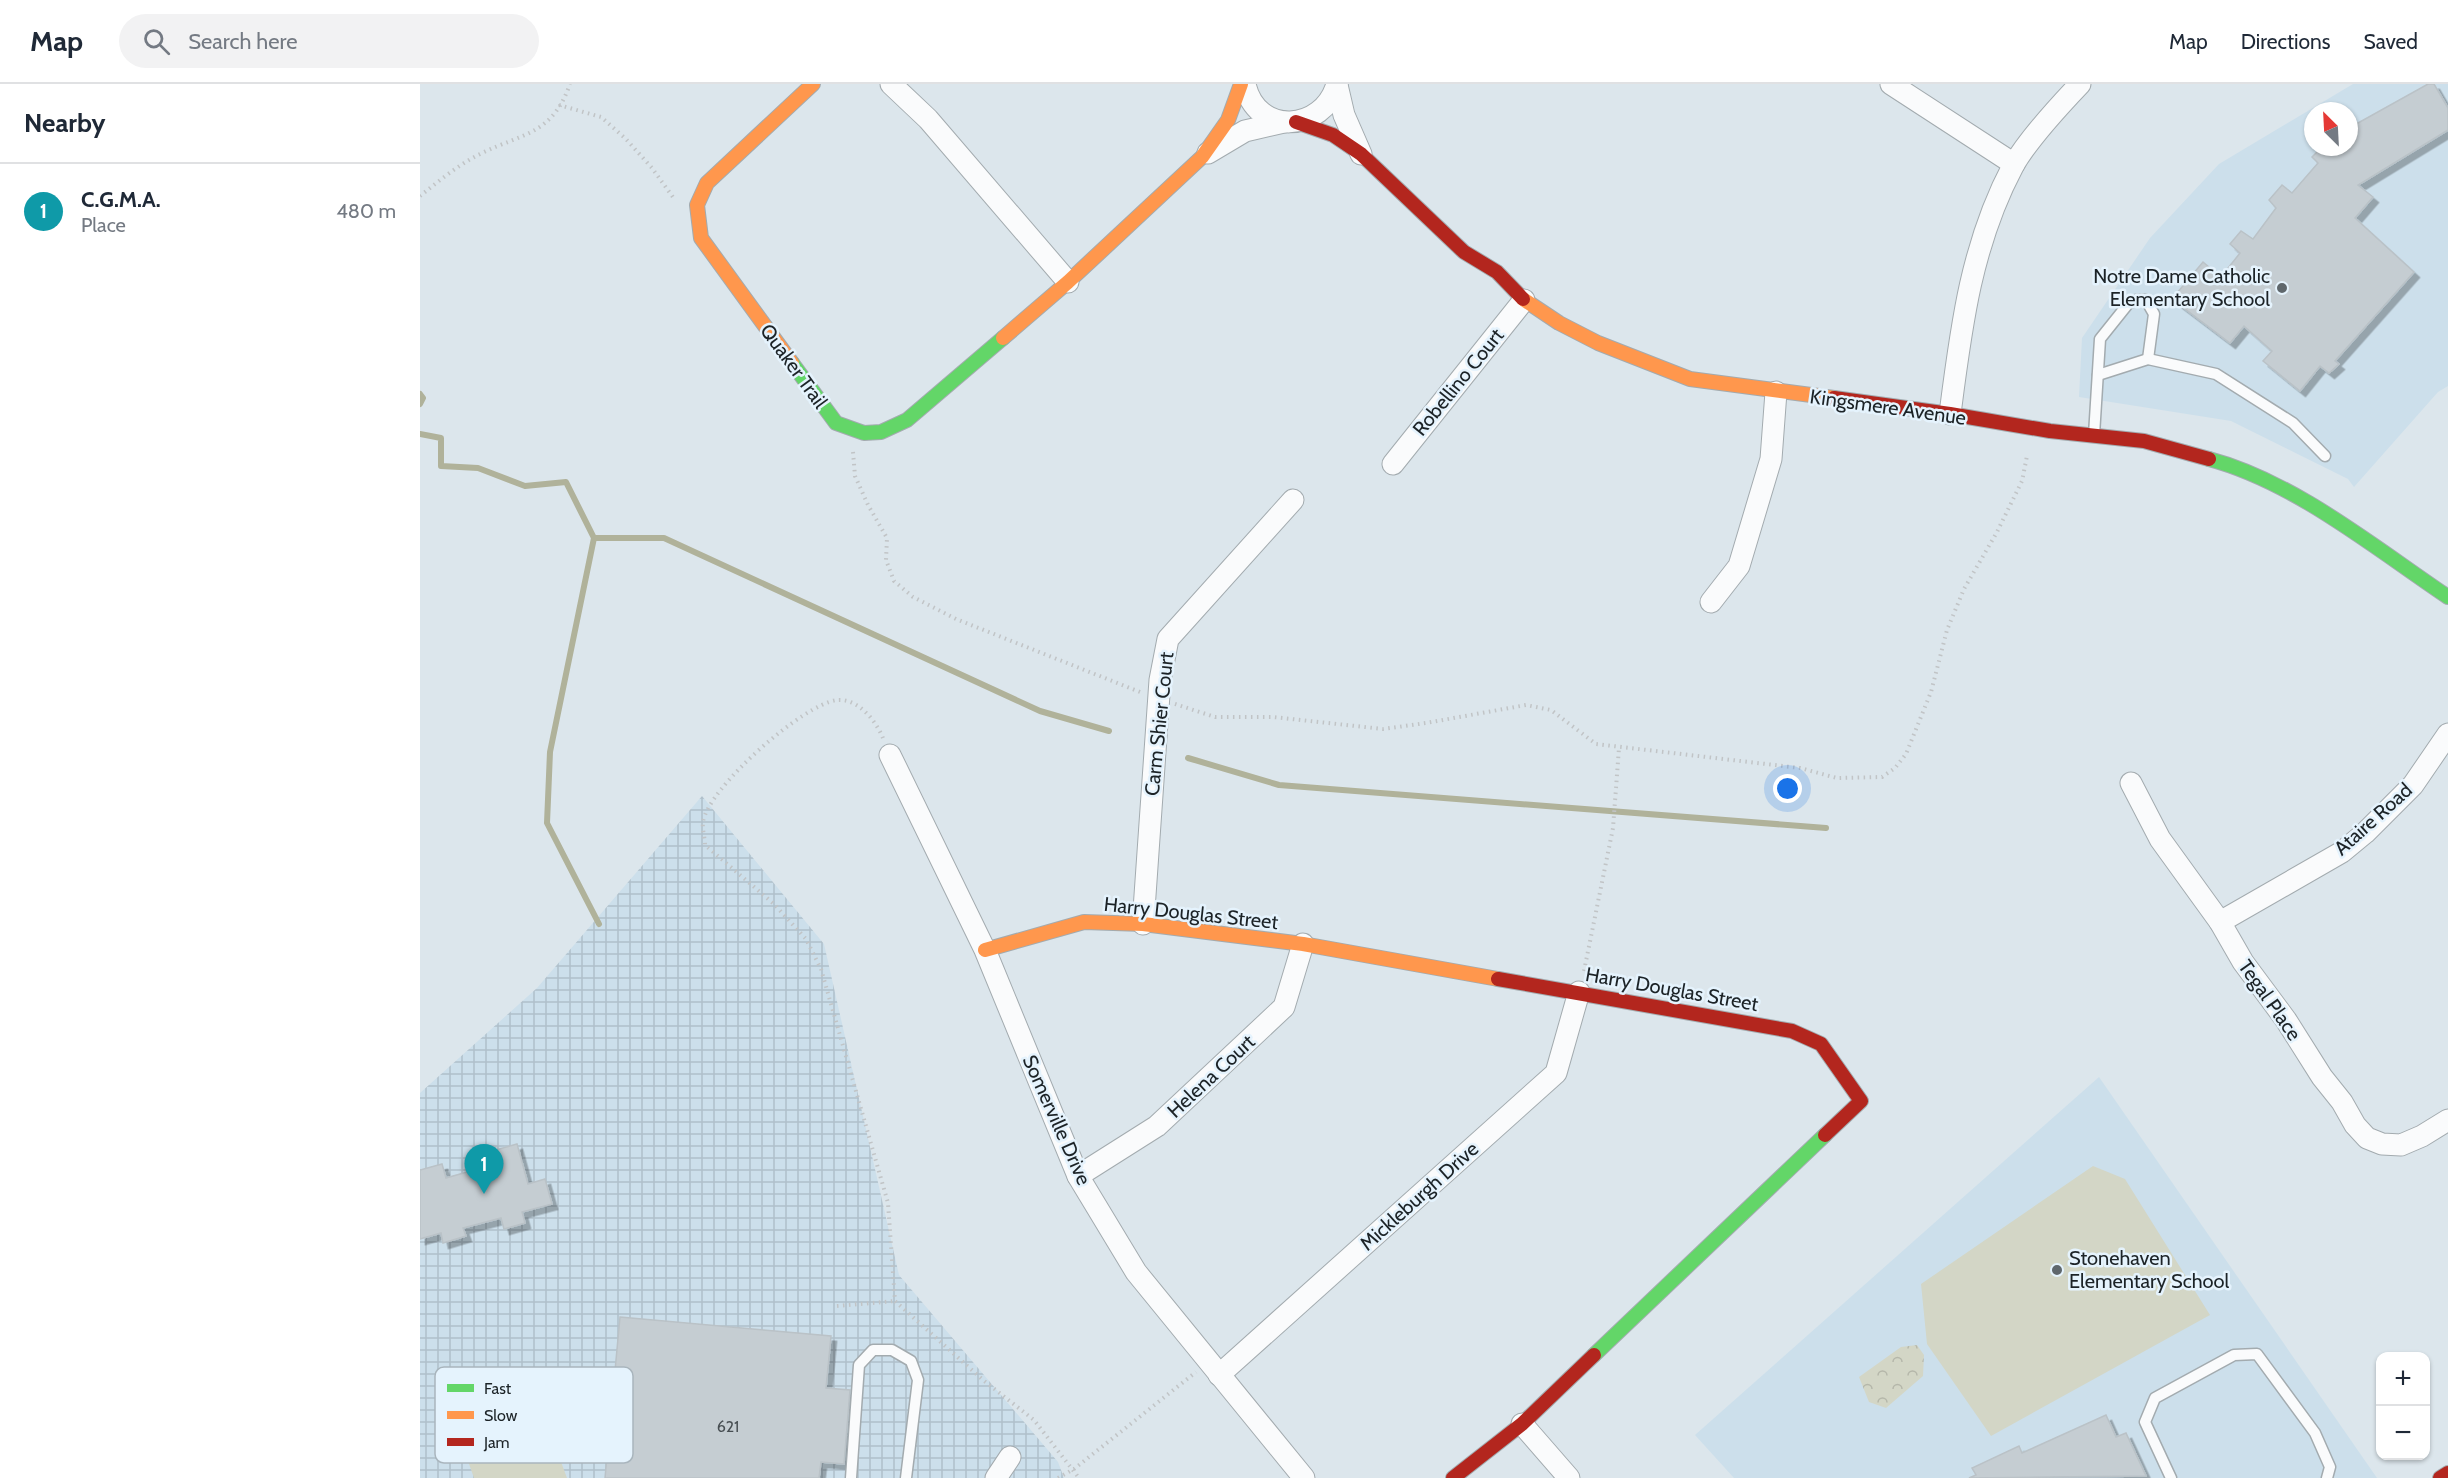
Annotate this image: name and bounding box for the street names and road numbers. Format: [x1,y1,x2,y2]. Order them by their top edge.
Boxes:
street label: Quaker Trail [755,319,833,413]
street label: Robellino Court [1407,323,1509,440]
street label: Kingsmere Avenue [1808,384,1968,430]
street label: Carm Shier Court [1140,651,1179,797]
street label: Ataire Road [2329,778,2417,860]
street label: Harry Douglas Street [1103,892,1280,934]
street label: Tegal Place [2234,955,2306,1045]
street label: Harry Douglas Street [1584,962,1761,1016]
street label: Helena Court [1162,1029,1260,1123]
street label: Somerville Drive [1018,1051,1096,1189]
street label: Mickleburgh Drive [1355,1137,1483,1255]

